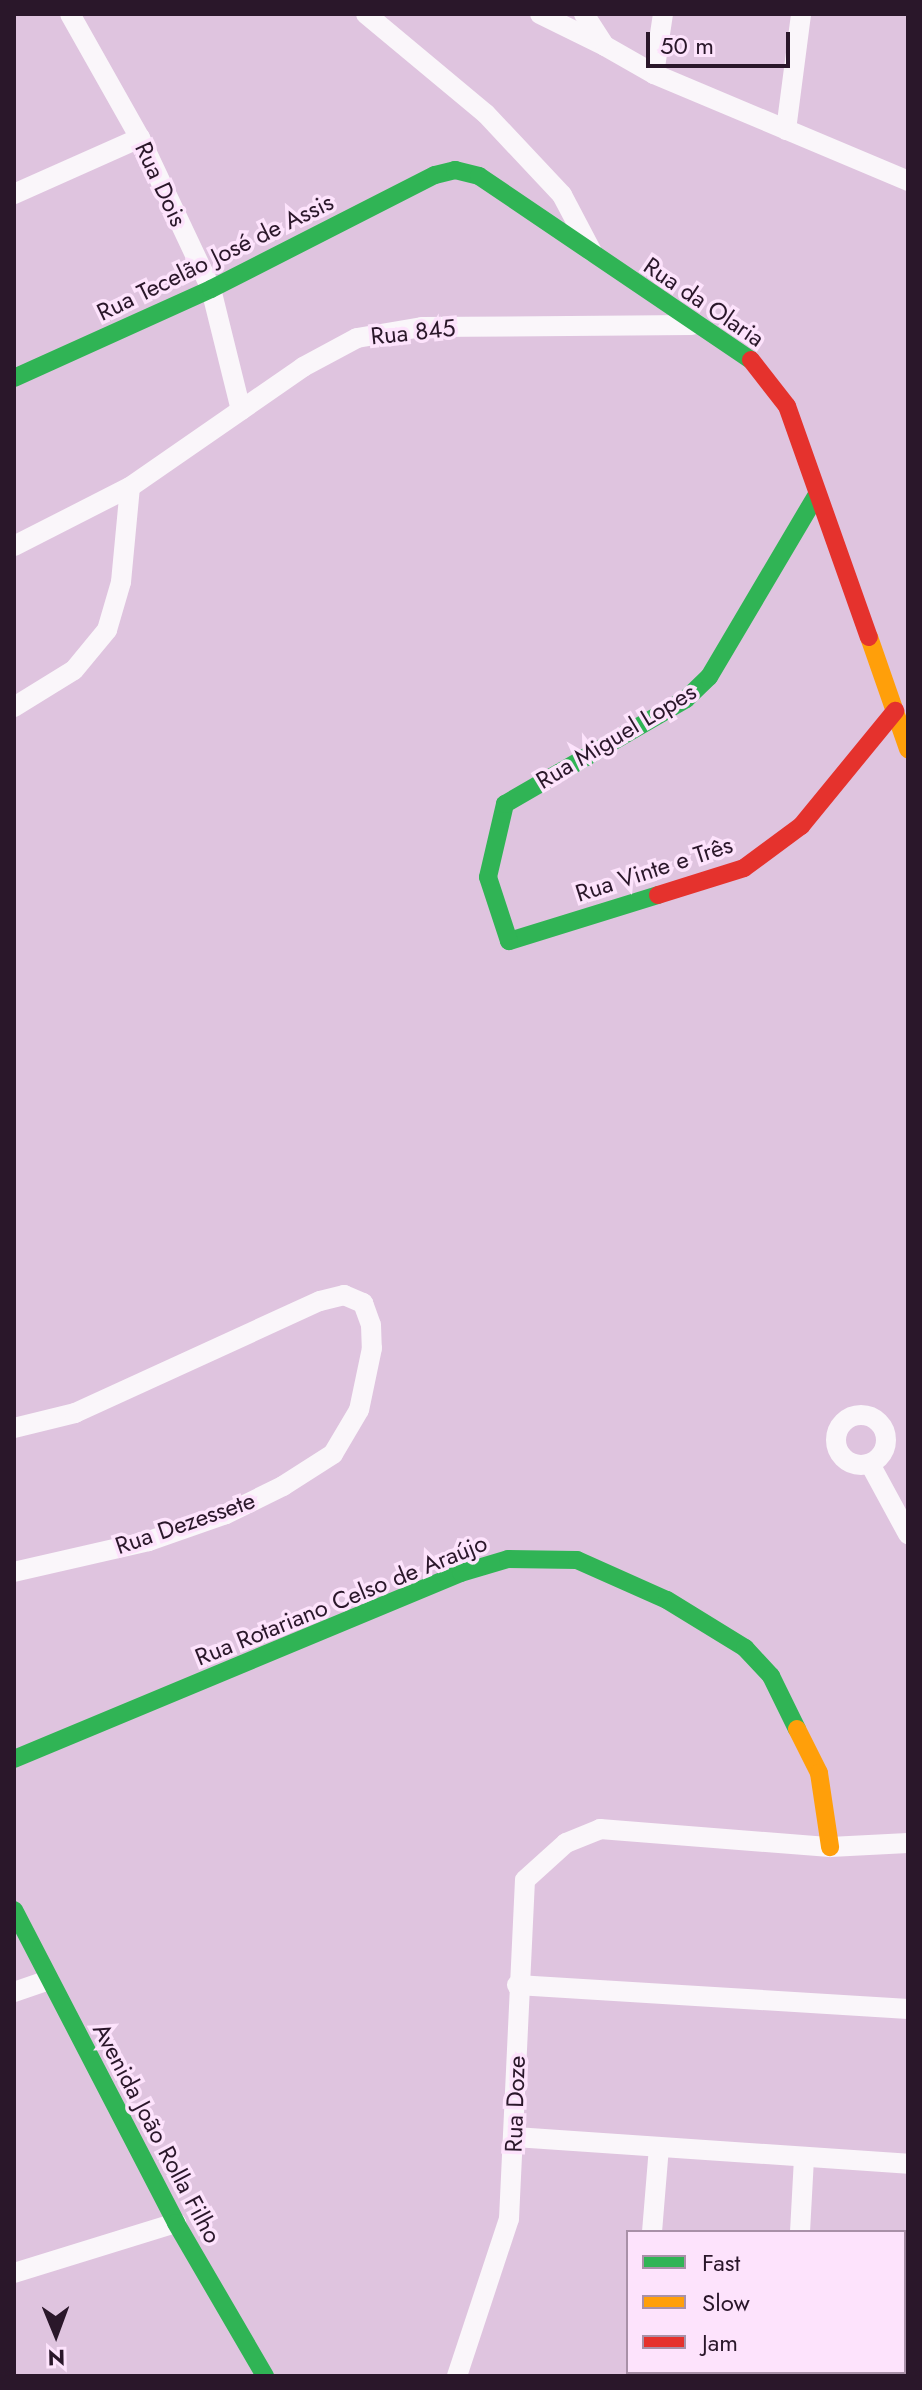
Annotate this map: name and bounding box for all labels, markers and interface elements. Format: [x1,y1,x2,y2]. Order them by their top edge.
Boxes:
scale bar [650,16,794,66]
text: 50 m [660,28,714,63]
street label: Rua Dois [129,137,193,231]
street label: Rua Tecelão José de Assis [92,187,338,327]
street label: Rua da Olaria [638,251,770,353]
street label: Rua 845 [369,313,457,351]
street label: Rua Miguel Lopes [531,677,701,795]
street label: Rua Vinte e Três [572,830,736,908]
street label: Rua Dezessete [111,1486,259,1560]
street label: Rua Rotariano Celso de Araújo [191,1528,491,1672]
street label: Avenida João Rolla Filho [87,2018,227,2248]
street label: Rua Doze [499,2055,531,2153]
legend [626,2230,906,2374]
text: Fast [702,2245,740,2280]
text: Slow [702,2285,750,2320]
north arrow [16,2294,96,2374]
text: Jam [702,2325,738,2360]
text: N [47,2342,65,2374]

